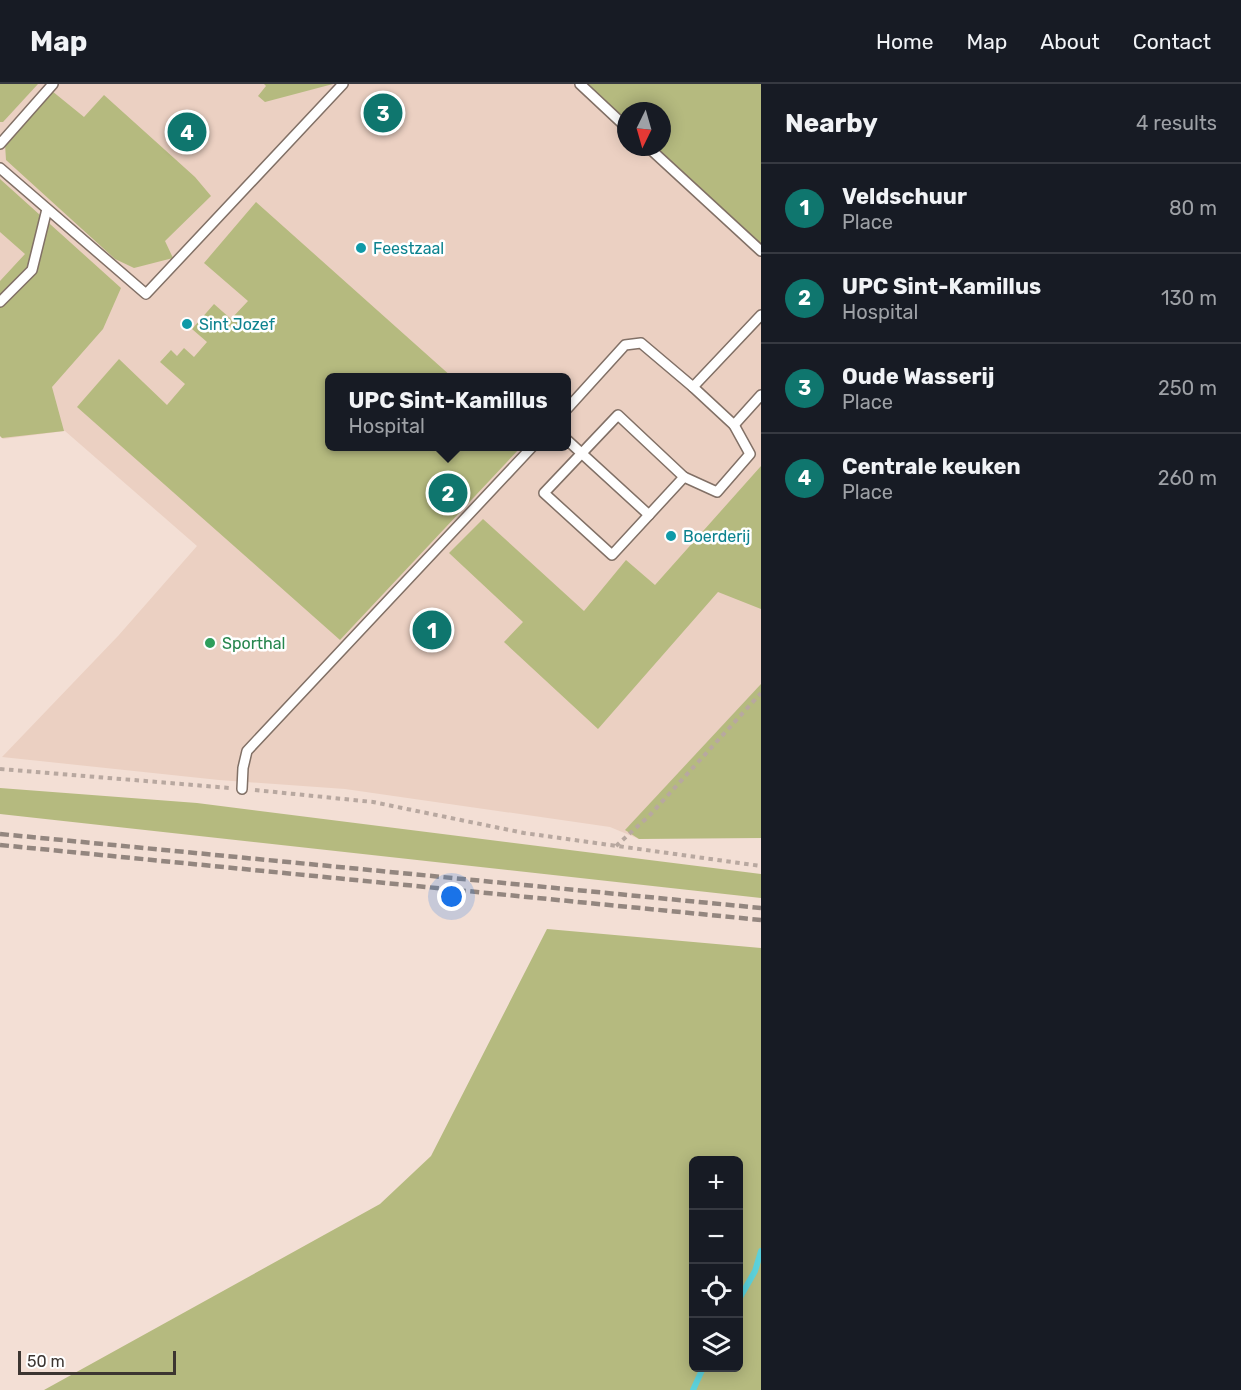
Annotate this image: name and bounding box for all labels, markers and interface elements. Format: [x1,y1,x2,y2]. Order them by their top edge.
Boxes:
text: Map [30,25,87,58]
text: Home [876,29,933,54]
text: Map [966,29,1007,54]
text: About [1040,29,1100,54]
text: Contact [1133,29,1211,54]
pin: 3 [364,90,403,135]
north arrow [617,102,671,156]
text: Nearby [785,108,878,139]
pin: 4 [168,110,207,154]
text: 4 results [1136,111,1217,135]
text: Veldschuur [842,183,967,210]
text: 1 [800,196,809,220]
text: 80 m [1169,196,1217,220]
text: Place [842,210,893,234]
place label: Feestzaal [373,239,444,258]
marker: Feestzaal [354,241,368,255]
text: UPC Sint-Kamillus [842,273,1041,300]
text: 2 [798,286,811,310]
text: 130 m [1161,286,1217,310]
text: Hospital [842,300,918,324]
place label: Sint Jozef [199,315,276,334]
marker: Sint Jozef [180,317,194,331]
text: Oude Wasserij [842,363,994,390]
popup [325,373,571,451]
text: 3 [798,376,811,400]
text: 250 m [1158,376,1217,400]
text: UPC Sint-Kamillus [348,387,548,414]
text: Place [842,390,893,414]
text: Hospital [348,414,425,438]
text: Centrale keuken [842,453,1021,480]
text: 4 [798,466,811,490]
text: 260 m [1158,466,1217,490]
pin: 2 [428,470,468,516]
text: Place [842,480,893,504]
place label: Boerderij [683,527,750,546]
marker: Boerderij [664,529,678,543]
pin: 1 [412,608,452,652]
place label: Sporthal [222,634,285,653]
marker: Sporthal [203,636,217,650]
your location [437,882,466,911]
map controls [689,1156,743,1372]
button: + [689,1156,743,1210]
button: − [689,1210,743,1264]
button: locate [689,1264,743,1318]
button: layers [689,1318,743,1372]
scale bar [18,1348,176,1376]
text: 50 m [27,1352,65,1371]

